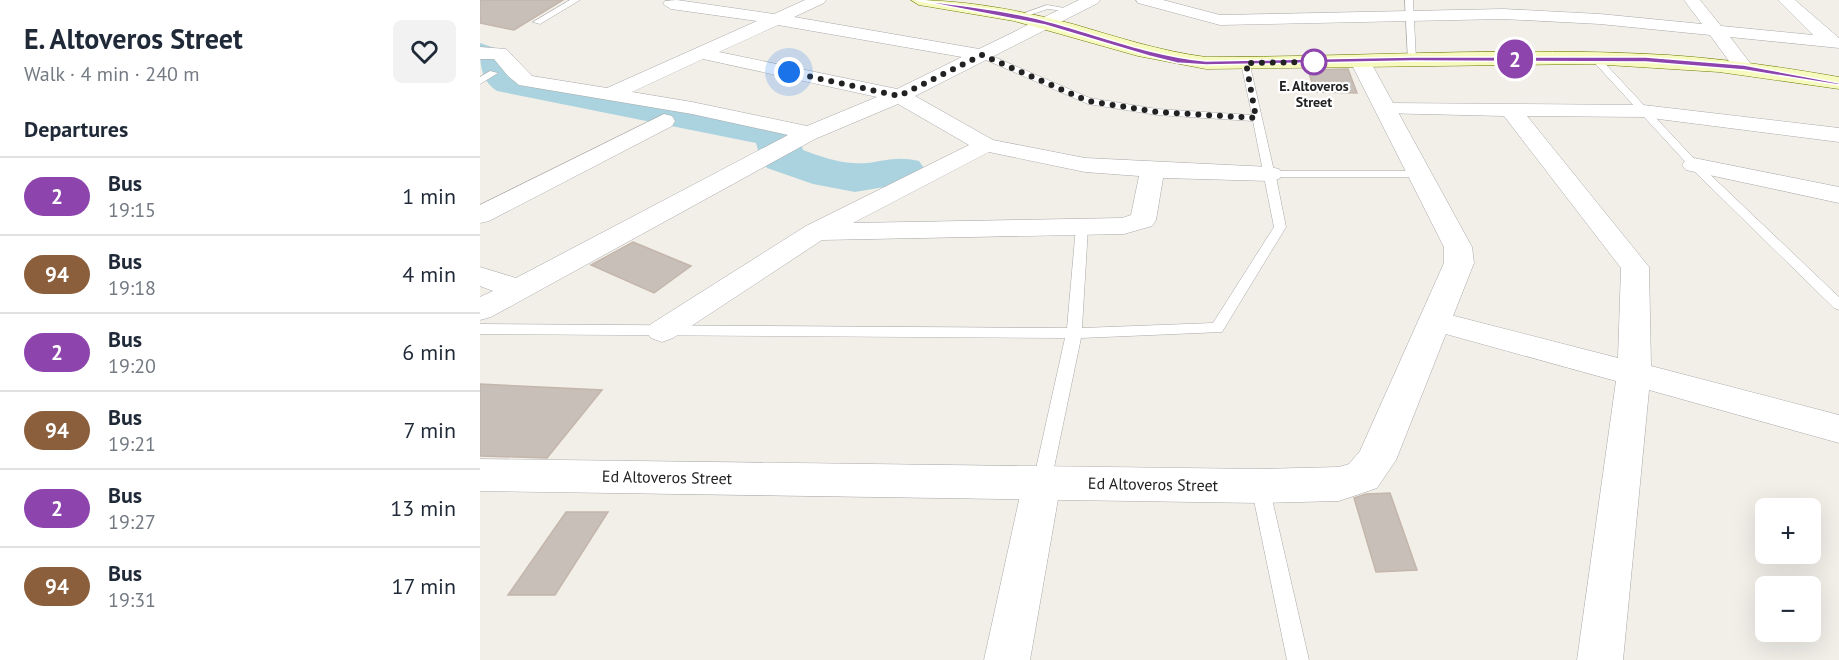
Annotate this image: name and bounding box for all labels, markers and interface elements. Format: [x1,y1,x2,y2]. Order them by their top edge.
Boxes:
text: E. Altoveros Street [24,20,243,57]
button: heart [393,20,456,83]
line badge: 2 [1496,40,1534,78]
text: 2 [1509,46,1521,73]
marker: E. Altoveros Street [1301,49,1327,75]
your location [774,57,804,87]
text: Walk · 4 min · 240 m [24,61,200,87]
place label: E. Altoveros Street [1279,77,1349,111]
text: Departures [24,115,128,143]
text: Bus [108,169,142,197]
text: 1 min [402,182,456,210]
text: 2 [51,183,63,210]
text: 19:15 [108,197,156,223]
text: Bus [108,247,142,275]
text: 4 min [402,260,456,288]
text: 94 [45,261,69,288]
text: 19:18 [108,275,156,301]
text: Bus [108,325,142,353]
text: 6 min [402,338,456,366]
text: 2 [51,339,63,366]
text: 19:20 [108,353,156,379]
text: Bus [108,403,142,431]
text: 7 min [404,416,456,444]
text: 94 [45,417,69,444]
text: 19:21 [108,431,156,457]
street label: Ed Altoveros Street [602,466,733,488]
street label: Ed Altoveros Street [1088,473,1219,495]
text: Bus [108,481,142,509]
text: 13 min [390,494,456,522]
text: 2 [51,495,63,522]
map controls [1755,498,1821,642]
button: + [1755,498,1821,564]
text: 19:27 [108,509,156,535]
text: Bus [108,559,142,587]
text: 17 min [392,572,456,600]
text: 94 [45,573,69,600]
button: − [1755,576,1821,642]
text: 19:31 [108,587,156,613]

